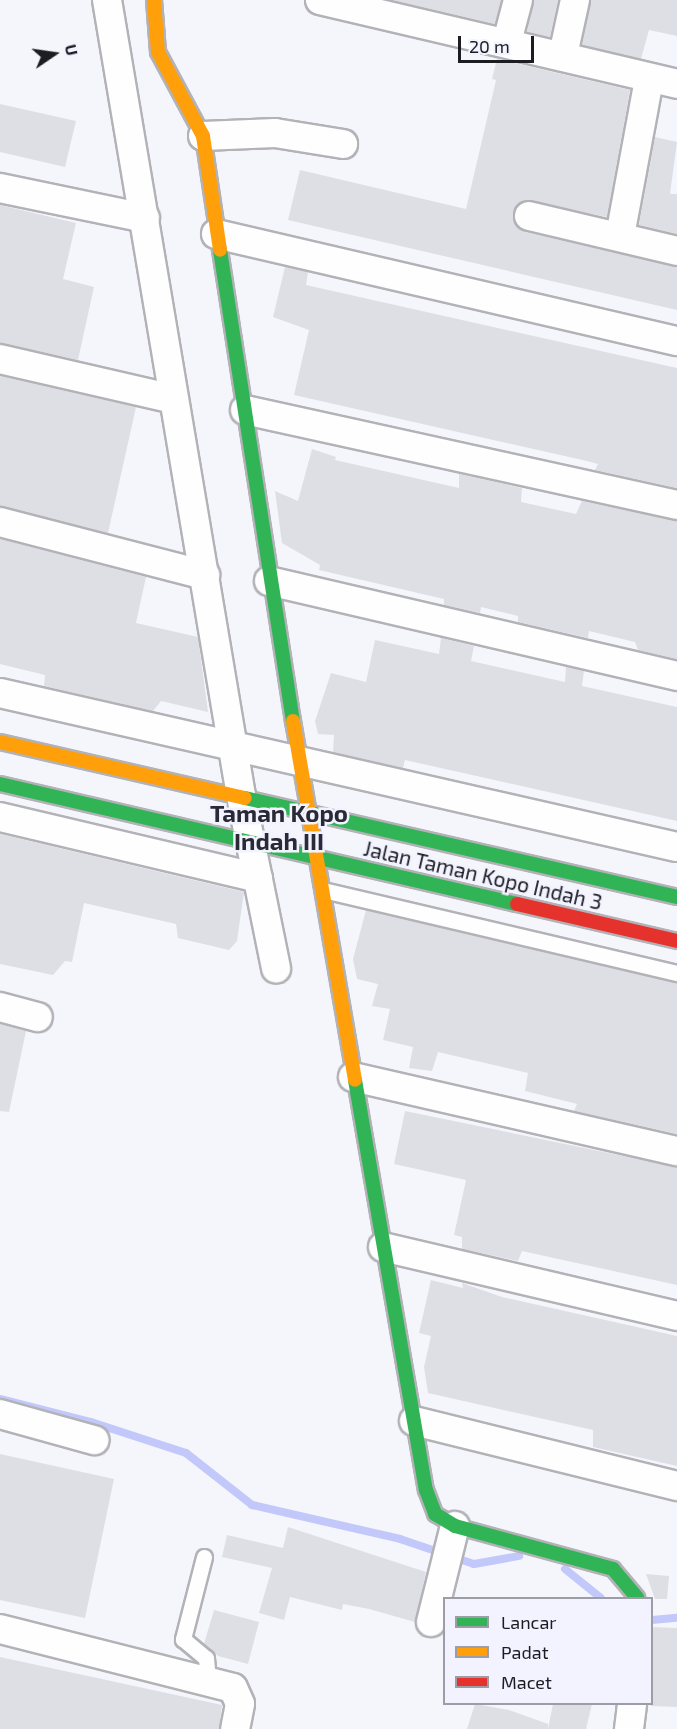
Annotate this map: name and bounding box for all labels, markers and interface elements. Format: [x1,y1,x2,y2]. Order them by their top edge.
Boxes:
north arrow [24,24,84,84]
scale bar [461,24,538,62]
text: 20 m [469,35,510,57]
text: U [62,42,83,57]
district label: Taman Kopo Indah III [210,799,348,855]
street label: Jalan Taman Kopo Indah 3 [361,835,605,915]
legend [443,1597,653,1705]
text: Lancar [501,1611,557,1633]
text: Padat [501,1641,548,1663]
text: Macet [501,1671,552,1693]

